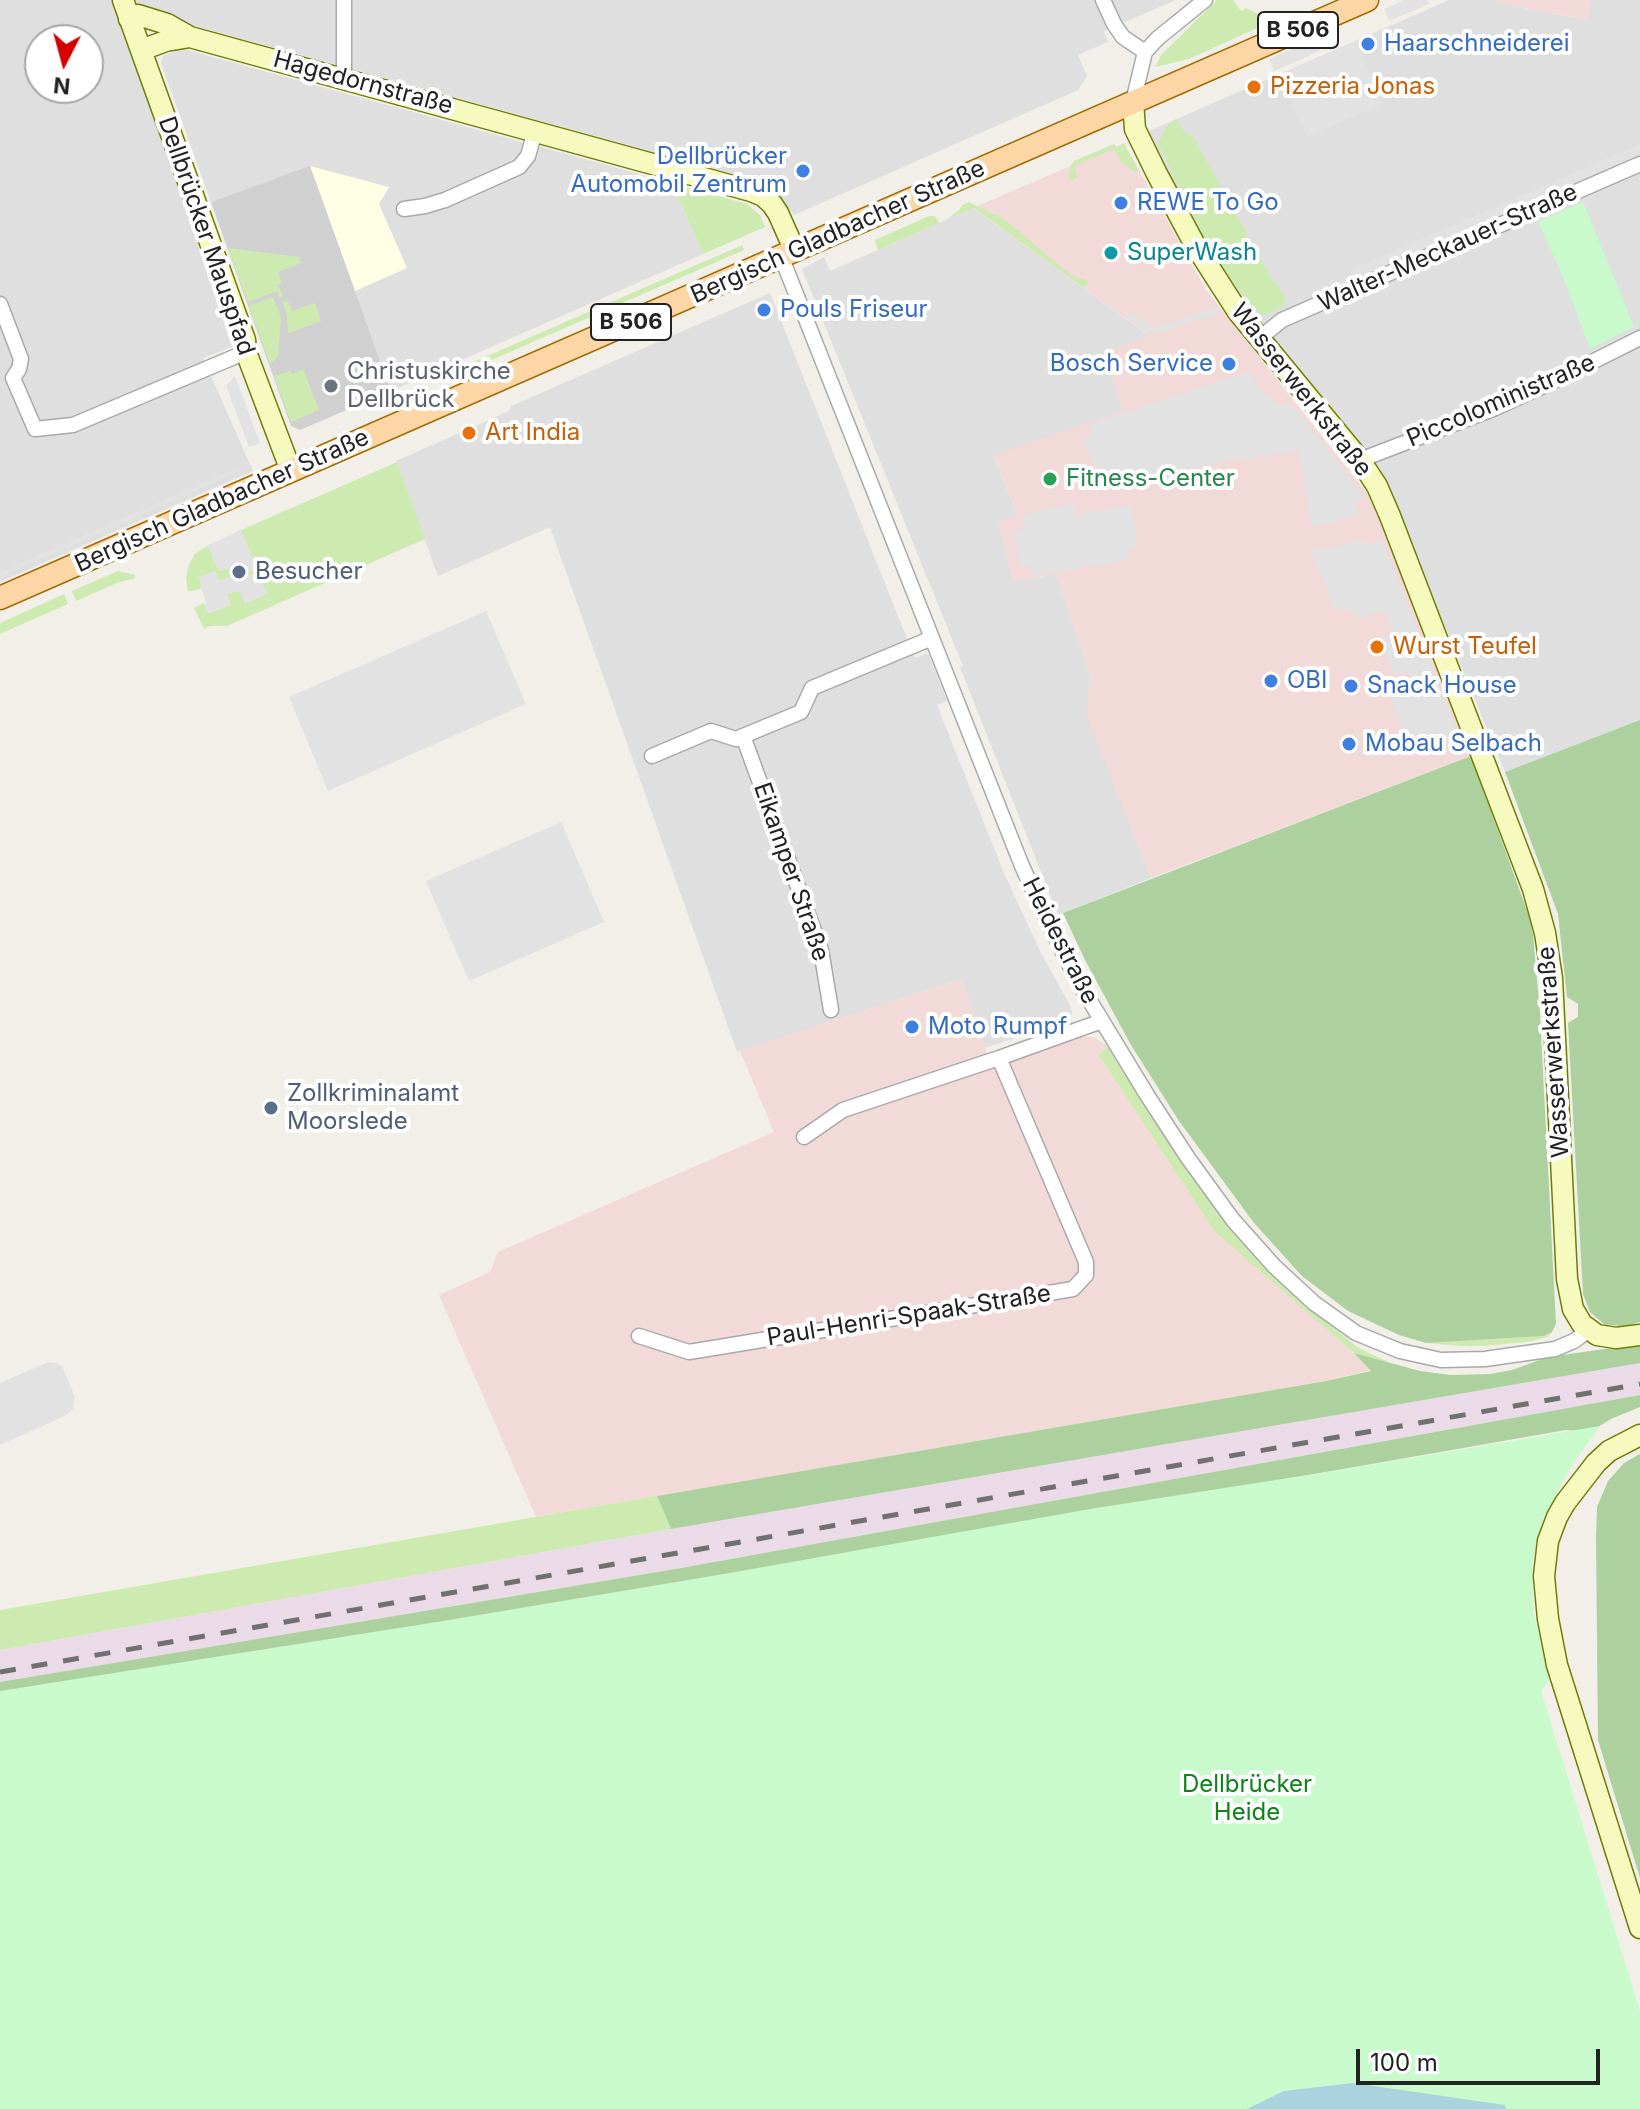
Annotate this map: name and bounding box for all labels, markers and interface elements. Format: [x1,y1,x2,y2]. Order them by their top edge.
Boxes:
road number: B 506 [1258,12,1338,48]
north arrow [24,24,104,104]
place label: Haarschneiderei [1384,30,1570,58]
marker: Haarschneiderei [1359,35,1377,53]
street label: Hagedornstraße [270,45,456,121]
text: N [52,72,71,100]
place label: Pizzeria Jonas [1270,73,1435,101]
marker: Pizzeria Jonas [1245,78,1263,96]
street label: Dellbrücker Mauspfad [152,113,260,359]
place label: Dellbrücker Automobil Zentrum [570,143,787,199]
street label: Bergisch Gladbacher Straße [687,154,989,310]
marker: Dellbrücker Automobil Zentrum [794,162,812,180]
street label: Walter-Meckauer-Straße [1314,178,1582,318]
place label: REWE To Go [1137,189,1279,217]
marker: REWE To Go [1112,194,1130,212]
place label: SuperWash [1127,239,1257,267]
marker: SuperWash [1102,244,1120,262]
place label: Pouls Friseur [780,296,928,324]
street label: Wasserwerkstraße [1224,298,1378,482]
marker: Pouls Friseur [755,301,773,319]
road number: B 506 [591,304,671,340]
street label: Piccoloministraße [1402,348,1600,454]
place label: Bosch Service [1050,350,1213,378]
marker: Bosch Service [1220,355,1238,373]
place label: Christuskirche Dellbrück [347,358,511,414]
marker: Christuskirche Dellbrück [322,377,340,395]
place label: Art India [485,419,580,447]
street label: Bergisch Gladbacher Straße [71,423,373,579]
marker: Art India [460,424,478,442]
place label: Fitness-Center [1066,465,1235,493]
marker: Fitness-Center [1041,470,1059,488]
place label: Besucher [255,558,362,586]
marker: Besucher [230,563,248,581]
place label: Wurst Teufel [1393,633,1537,661]
marker: Wurst Teufel [1368,638,1386,656]
place label: OBI [1287,667,1328,695]
marker: OBI [1262,672,1280,690]
place label: Snack House [1367,672,1517,700]
marker: Snack House [1342,677,1360,695]
place label: Mobau Selbach [1365,730,1542,758]
marker: Mobau Selbach [1340,735,1358,753]
street label: Eikamper Straße [747,779,835,965]
street label: Heidestraße [1016,873,1104,1009]
street label: Wasserwerkstraße [1532,945,1576,1159]
place label: Moto Rumpf [928,1013,1067,1041]
marker: Moto Rumpf [903,1018,921,1036]
place label: Zollkriminalamt Moorslede [287,1080,459,1136]
marker: Zollkriminalamt Moorslede [262,1099,280,1117]
street label: Paul-Henri-Spaak-Straße [765,1279,1053,1353]
park label: Dellbrücker Heide [1182,1771,1312,1827]
scale bar [1360,2033,1604,2083]
text: 100 m [1370,2048,1438,2077]

